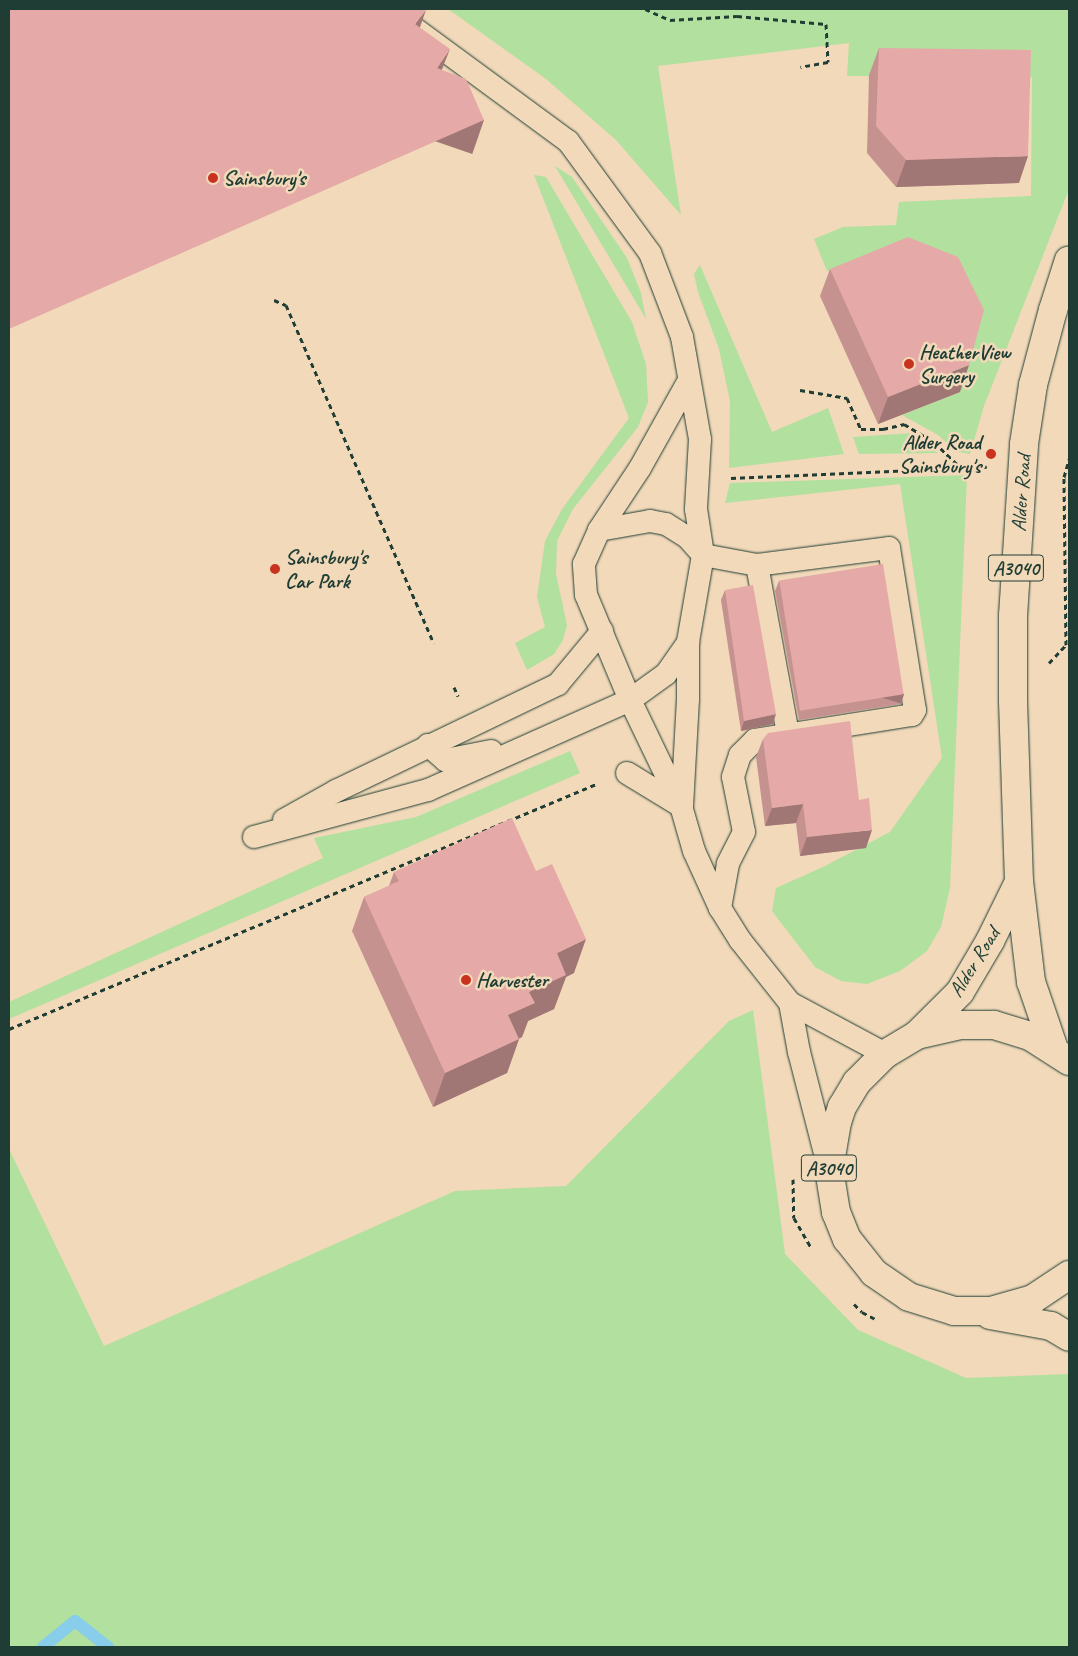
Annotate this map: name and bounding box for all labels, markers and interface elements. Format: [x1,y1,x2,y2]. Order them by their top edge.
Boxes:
place label: Sainsbury's [223,165,305,191]
marker: Sainsbury's [207,172,219,184]
place label: HeatherView Surgery [919,339,1010,389]
marker: HeatherView Surgery [903,358,915,370]
place label: Alder Road Sainsbury's [899,429,981,479]
marker: Alder Road Sainsbury's [985,448,997,460]
street label: Alder Road [1006,454,1036,532]
place label: Sainsbury's Car Park [285,544,367,594]
road number: A3040 [987,550,1045,586]
marker: Sainsbury's Car Park [269,563,281,575]
street label: Alder Road [943,923,1005,1001]
place label: Harvester [476,967,548,993]
marker: Harvester [460,974,472,986]
road number: A3040 [800,1150,858,1186]

